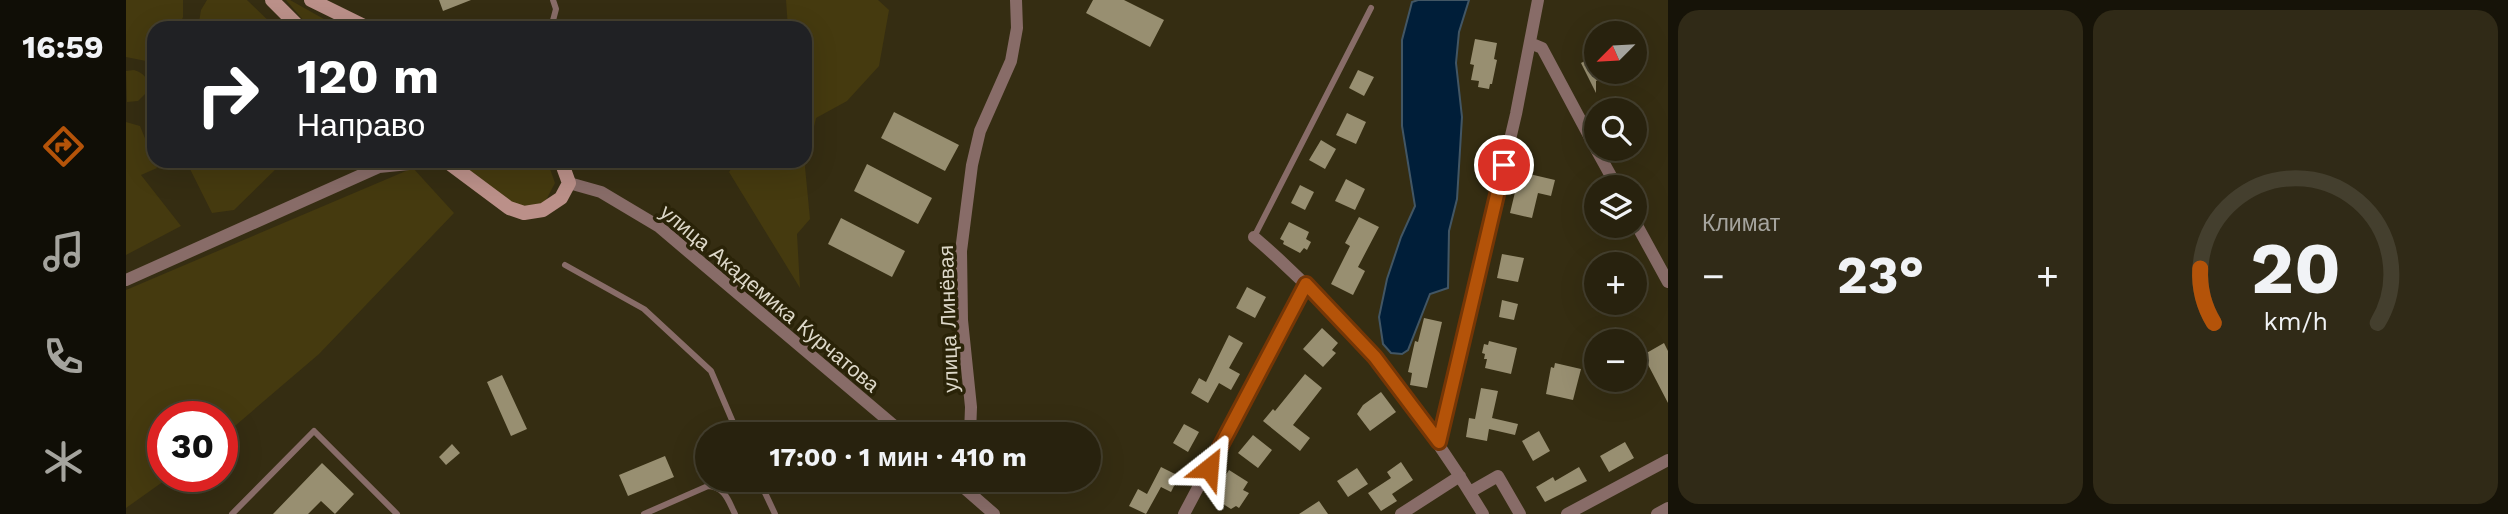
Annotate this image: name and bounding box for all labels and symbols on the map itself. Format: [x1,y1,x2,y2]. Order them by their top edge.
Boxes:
north arrow [1584,21,1647,84]
pin [1474,135,1534,195]
street label: улица Академика Курчатова [655,199,885,397]
street label: улица Линёвая [933,245,963,393]
speed limit sign: 30 [147,401,238,492]
position arrow [1172,431,1246,505]

